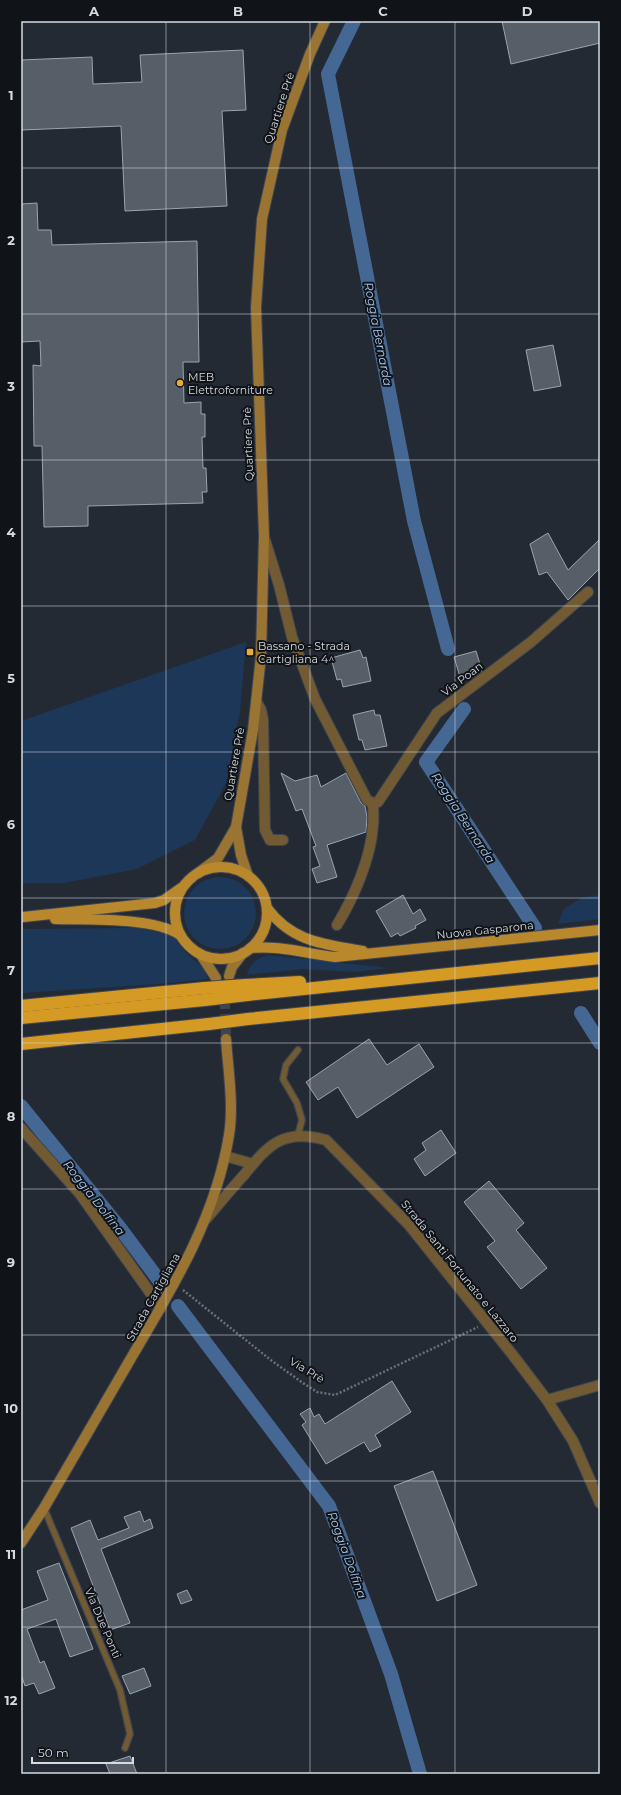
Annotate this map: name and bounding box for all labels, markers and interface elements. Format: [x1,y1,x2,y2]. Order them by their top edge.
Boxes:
text: A [88,3,100,19]
text: B [233,3,243,19]
text: C [378,3,388,19]
text: D [522,3,533,19]
street label: Quartiere Prè [261,70,297,145]
text: 1 [8,87,14,103]
text: 2 [7,232,15,248]
water label: Roggia Bernarda [361,281,396,387]
place label: MEB Elettroforniture [188,370,273,397]
text: 3 [6,378,15,394]
marker: MEB Elettroforniture [175,378,185,388]
street label: Quartiere Prè [240,406,256,481]
text: 4 [7,524,16,540]
place label: Bassano - Strada Cartigliana 4^ [258,639,350,666]
marker: Bassano - Strada Cartigliana 4^ [245,647,255,657]
street label: Via Poan [438,659,486,699]
text: 5 [7,670,15,686]
street label: Quartiere Prè [221,726,247,802]
water label: Roggia Bernarda [428,769,498,866]
text: 6 [7,816,16,832]
street label: Nuova Gasparona [436,918,534,942]
text: 7 [7,962,15,978]
text: 8 [7,1108,16,1124]
water label: Roggia Dolfina [60,1157,128,1238]
street label: Strada Santi Fortunato e Lazzaro [398,1197,522,1345]
street label: Strada Cartigliana [123,1250,183,1344]
text: 9 [7,1254,15,1270]
street label: Via Prè [287,1354,327,1386]
text: 10 [4,1400,18,1416]
water label: Roggia Dolfina [325,1509,370,1600]
text: 11 [6,1546,16,1562]
street label: Via Due Ponti [82,1586,124,1660]
text: 12 [5,1692,18,1708]
scale bar [32,1739,133,1765]
text: 50 m [38,1745,69,1760]

